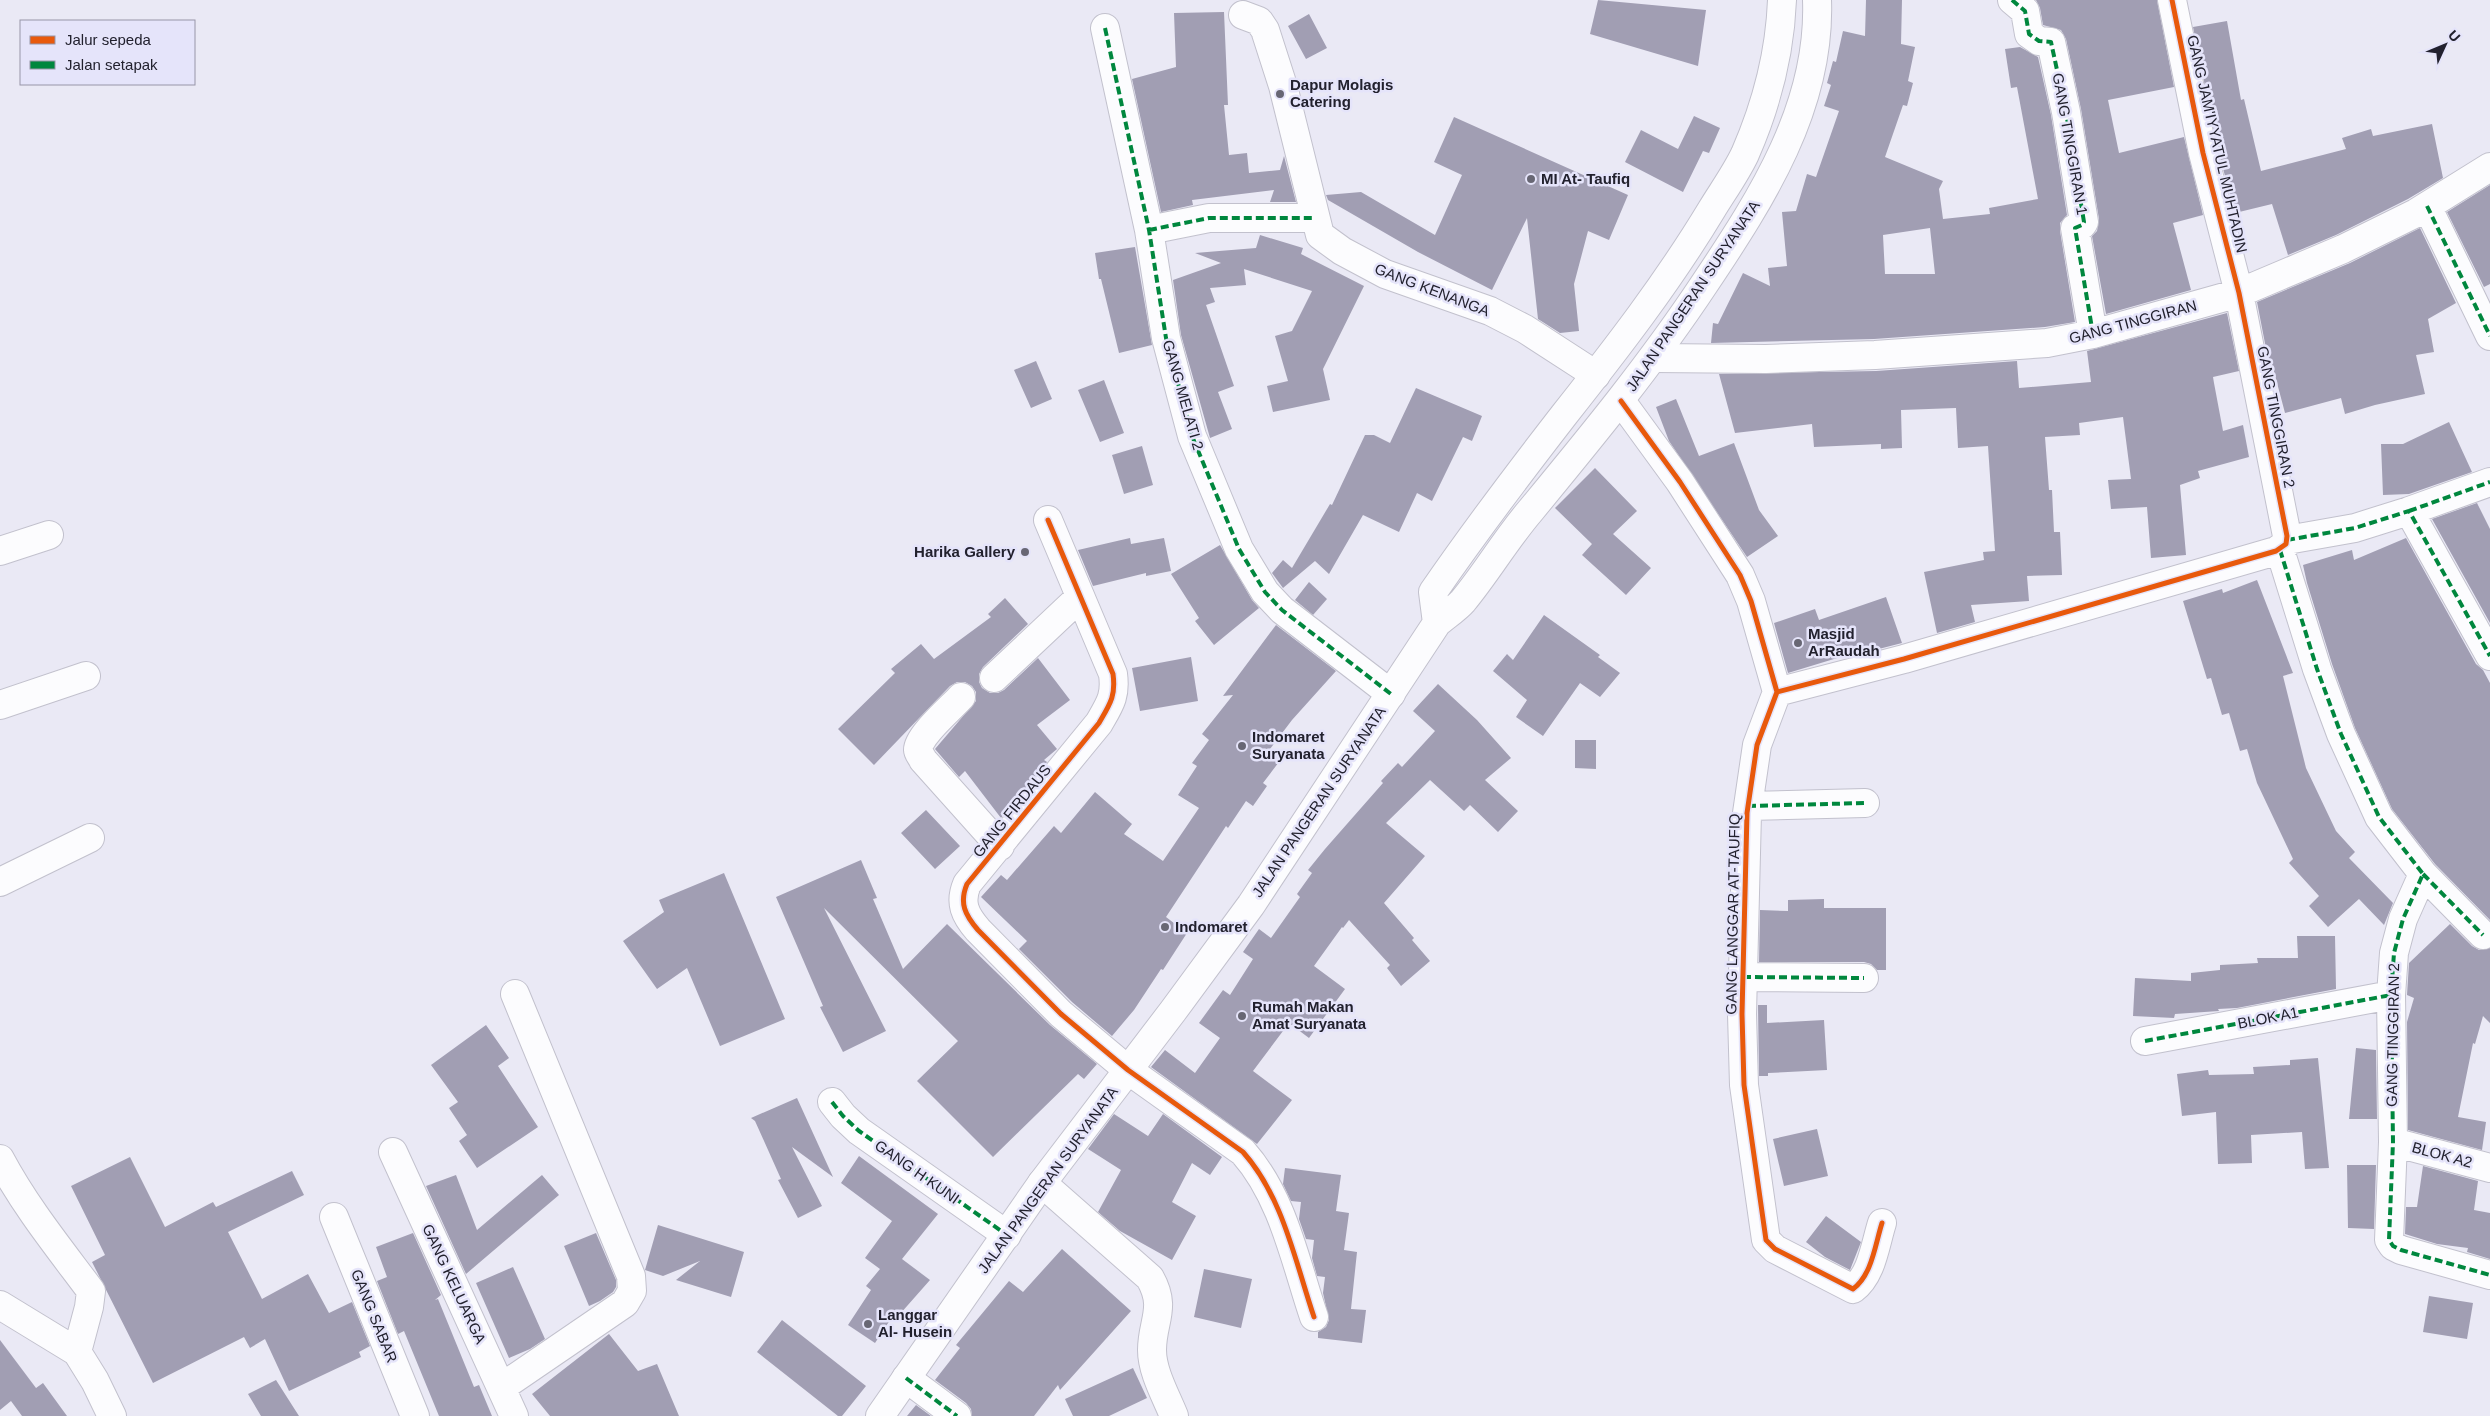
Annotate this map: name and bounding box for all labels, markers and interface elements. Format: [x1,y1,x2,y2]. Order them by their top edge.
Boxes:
legend [20,20,195,85]
north arrow [2420,20,2470,70]
text: U [2445,27,2464,45]
text: Jalur sepeda [65,31,152,48]
street label: GANG JAM'IYYATUL MUHTADIN [2184,33,2251,255]
text: Jalan setapak [65,56,158,73]
street label: GANG TINGGIRAN 1 [2050,72,2091,216]
place label: Dapur Molagis Catering [1290,76,1393,110]
marker: Dapur Molagis Catering [1274,88,1286,100]
place label: MI At- Taufiq [1541,170,1630,187]
marker: MI At- Taufiq [1525,173,1537,185]
street label: JALAN PANGERAN SURYANATA [1622,197,1763,394]
street label: GANG KENANGA [1372,260,1492,319]
street label: GANG TINGGIRAN [2067,296,2199,347]
street label: GANG MELATI 2 [1160,338,1207,452]
street label: GANG TINGGIRAN 2 [2254,345,2299,489]
place label: Harika Gallery [914,543,1016,560]
marker: Harika Gallery [1019,546,1031,558]
place label: Masjid ArRaudah [1808,625,1880,659]
marker: Masjid ArRaudah [1792,637,1804,649]
street label: JALAN PANGERAN SURYANATA [1248,703,1389,900]
place label: Indomaret Suryanata [1252,728,1325,762]
marker: Indomaret Suryanata [1236,740,1248,752]
street label: GANG FIRDAUS [969,761,1054,860]
street label: GANG LANGGAR AT-TAUFIQ [1722,813,1743,1015]
place label: Indomaret [1175,918,1248,935]
marker: Indomaret [1159,921,1171,933]
street label: GANG TINGGIRAN 2 [2383,963,2402,1107]
place label: Rumah Makan Amat Suryanata [1252,998,1367,1032]
street label: BLOK A1 [2236,1003,2300,1032]
marker: Rumah Makan Amat Suryanata [1236,1010,1248,1022]
street label: JALAN PANGERAN SURYANATA [974,1083,1121,1276]
street label: GANG H KUNI [872,1136,963,1207]
street label: BLOK A2 [2410,1138,2474,1171]
street label: GANG KELUARGA [419,1221,490,1346]
street label: GANG SABAR [348,1267,401,1365]
place label: Langgar Al- Husein [878,1306,952,1340]
marker: Langgar Al- Husein [862,1318,874,1330]

